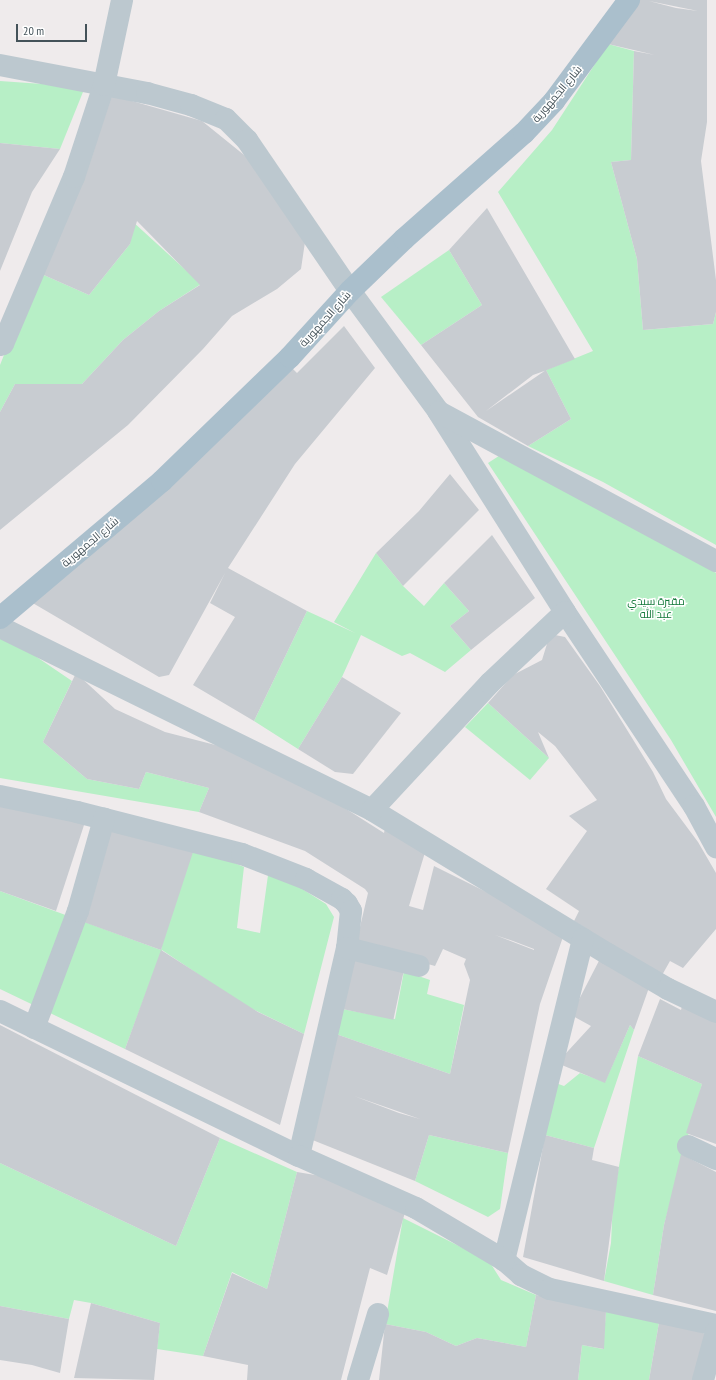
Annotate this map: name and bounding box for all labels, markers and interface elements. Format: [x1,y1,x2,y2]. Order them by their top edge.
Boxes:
scale bar [18,16,89,42]
text: 20 m [23,23,44,38]
street label: شارع الجمهورية [529,63,585,125]
street label: شارع الجمهورية [297,288,353,350]
street label: شارع الجمهورية [59,514,121,570]
park label: مقبرة سيدي عبد الله [627,595,685,621]

